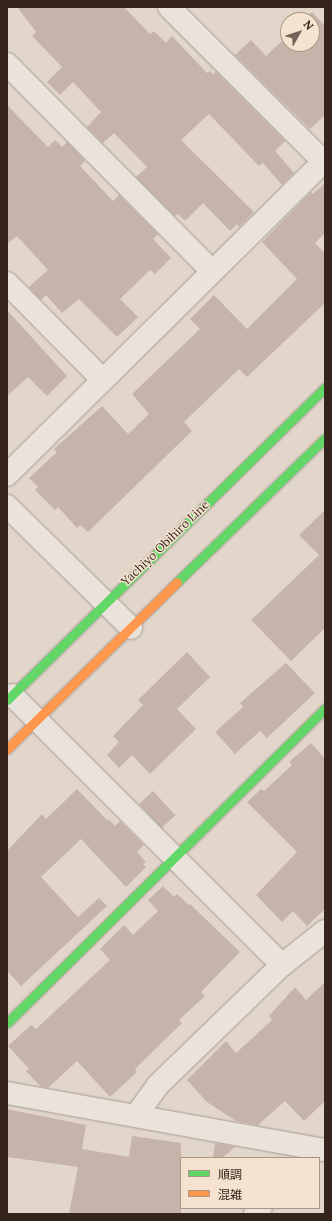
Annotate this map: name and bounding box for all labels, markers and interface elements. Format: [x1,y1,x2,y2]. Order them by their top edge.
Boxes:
north arrow [280,12,320,52]
text: N [300,17,317,33]
street label: Yachiyo Obihiro Line [118,497,212,589]
legend [180,1157,320,1209]
text: 順調 [218,1167,242,1182]
text: 混雑 [218,1187,242,1202]

